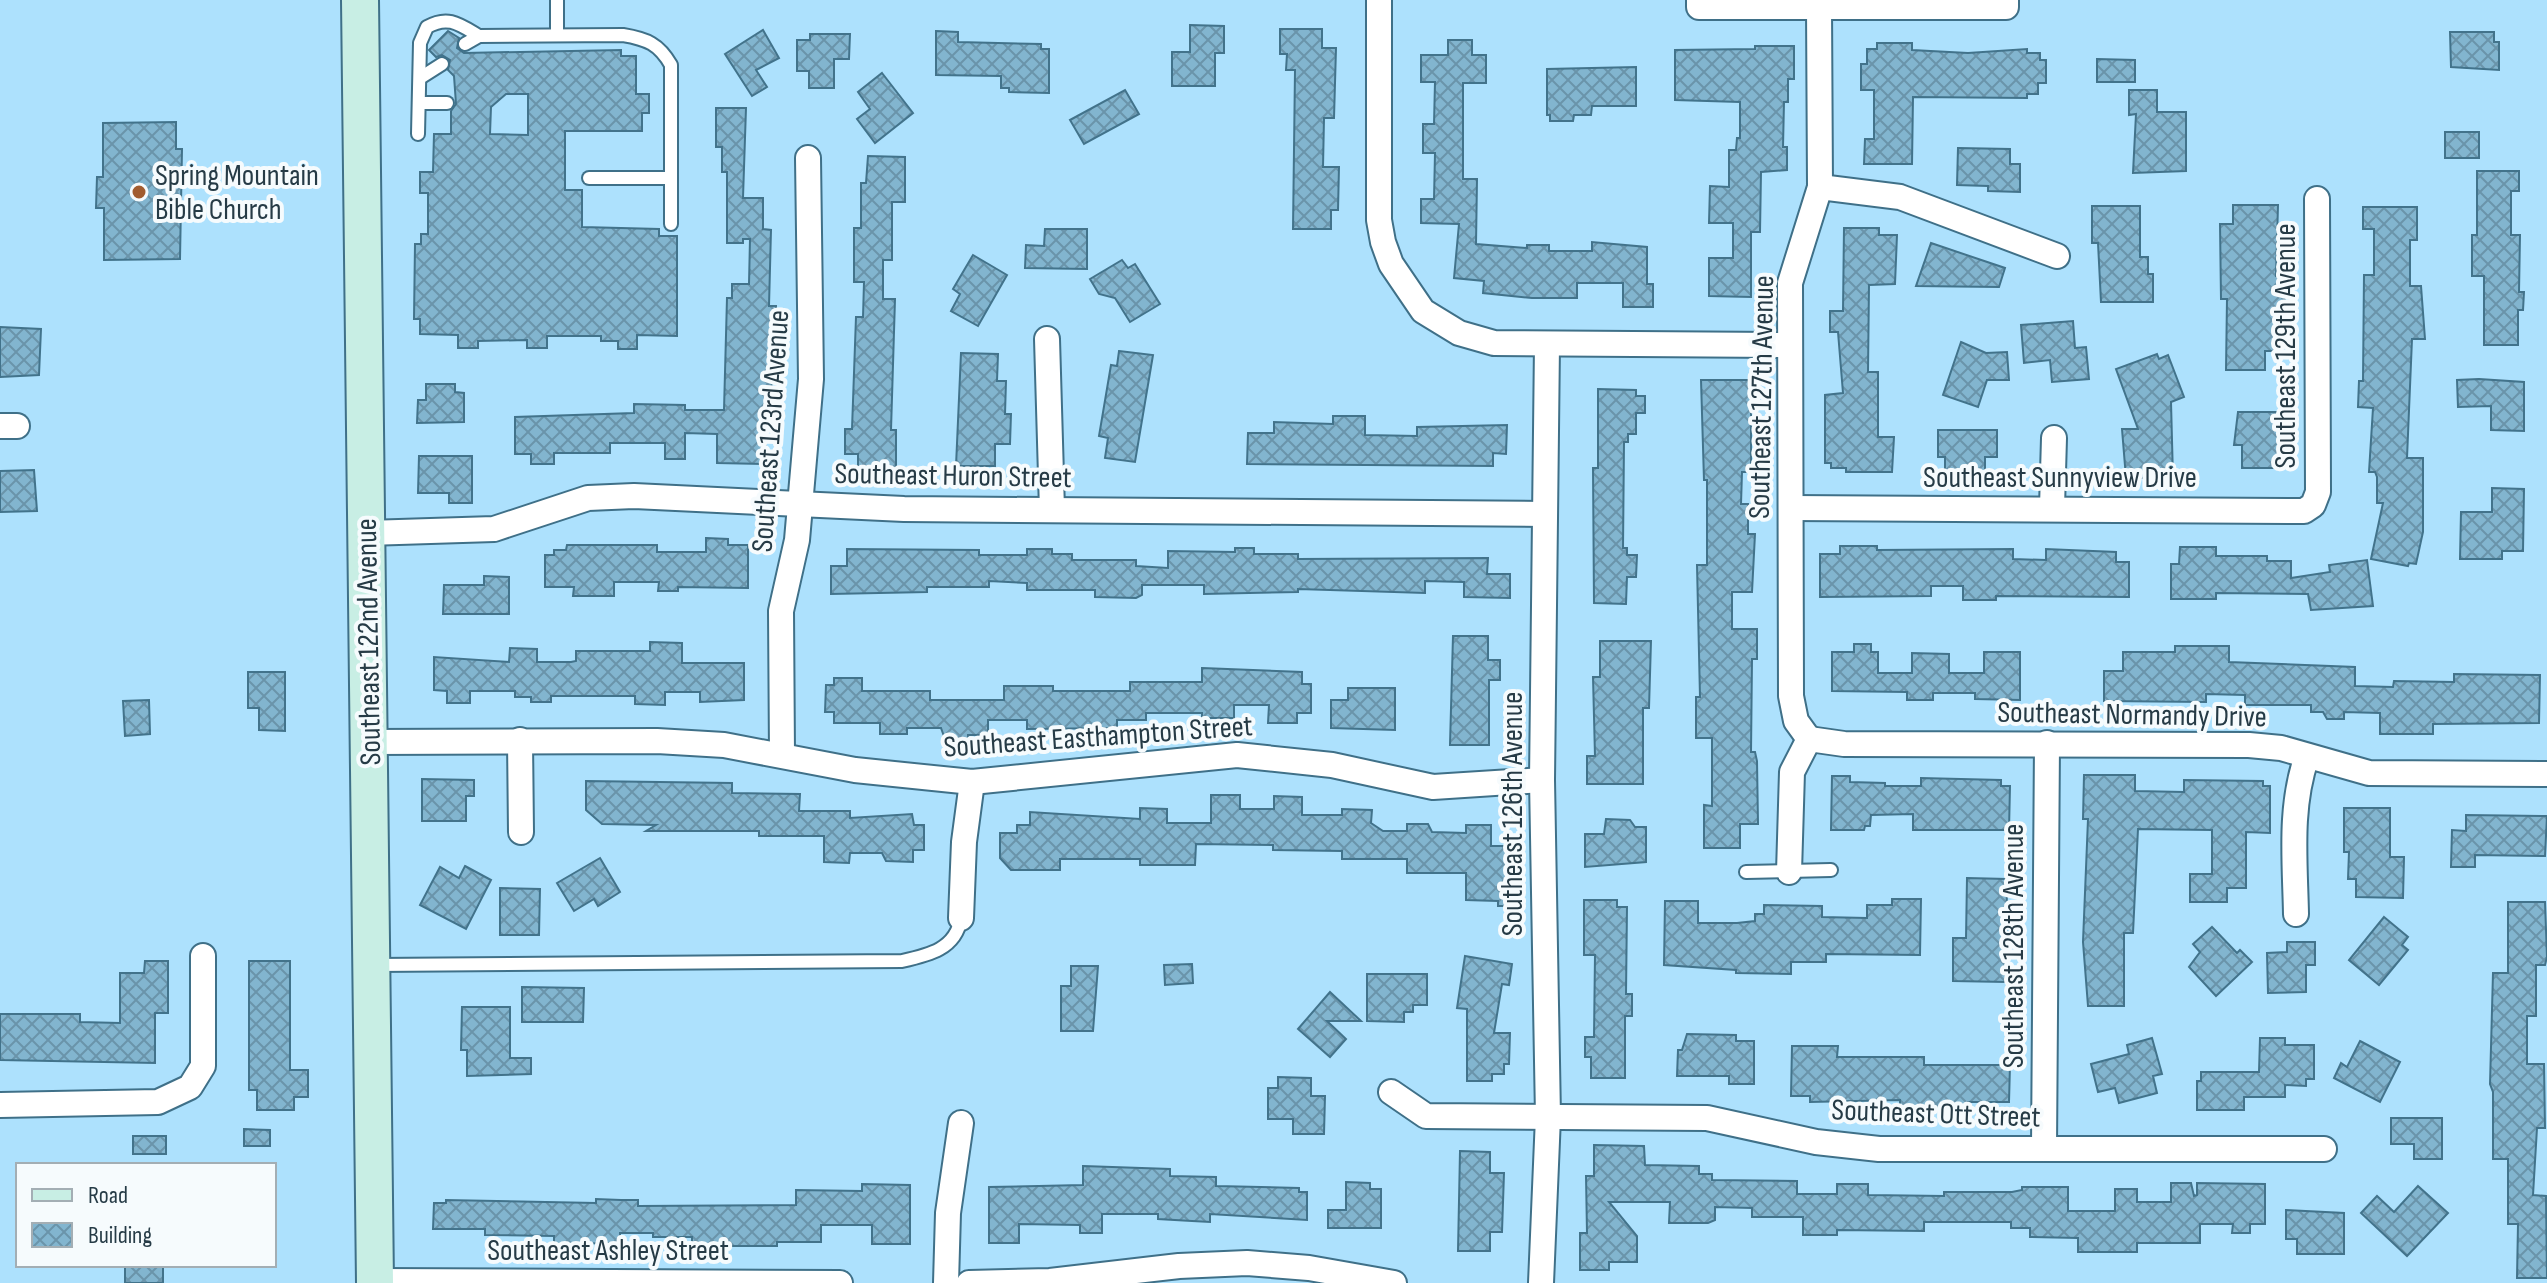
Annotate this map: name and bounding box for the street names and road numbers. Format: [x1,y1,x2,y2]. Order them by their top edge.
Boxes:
street label: Southeast 129th Avenue [2268,224,2304,468]
street label: Southeast 127th Avenue [1742,275,1782,519]
street label: Southeast 123rd Avenue [745,309,797,553]
street label: Southeast Huron Street [834,456,1072,496]
street label: Southeast Sunnyview Drive [1923,460,2197,496]
street label: Southeast 122nd Avenue [349,518,389,766]
street label: Southeast 126th Avenue [1495,692,1531,936]
street label: Southeast Normandy Drive [1997,695,2267,735]
street label: Southeast Easthampton Street [942,708,1254,766]
street label: Southeast 128th Avenue [1996,824,2032,1068]
street label: Southeast Ott Street [1831,1092,2041,1136]
street label: Southeast Ashley Street [487,1233,729,1269]

